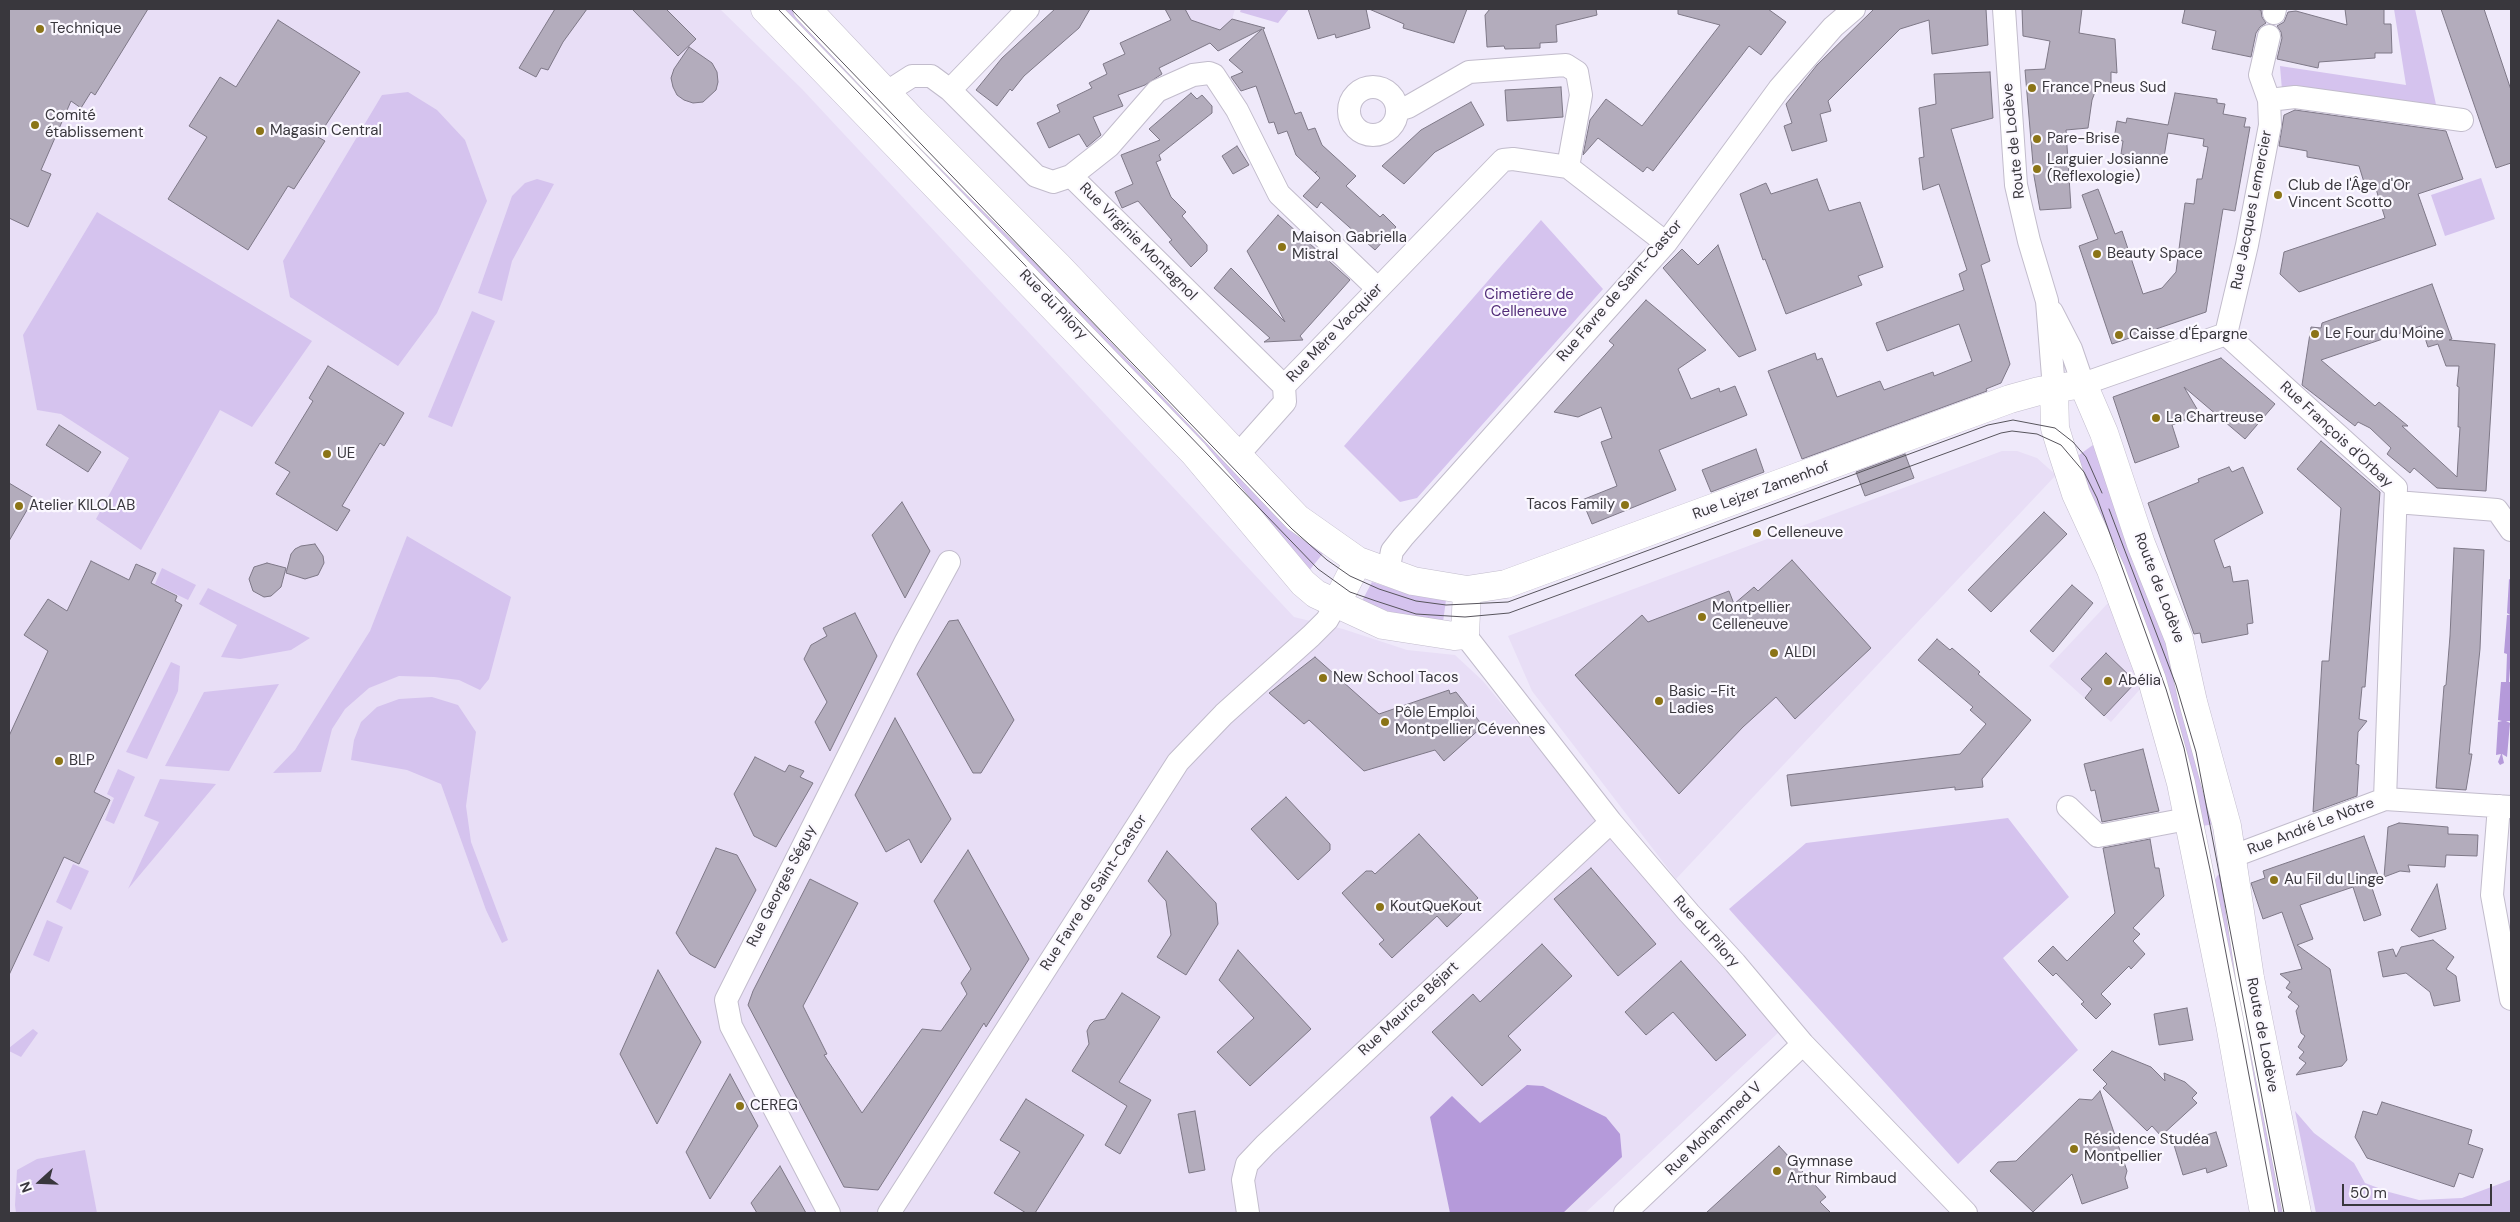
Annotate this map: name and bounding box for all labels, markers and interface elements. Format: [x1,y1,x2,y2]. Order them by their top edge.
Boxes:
place label: Technique [50,20,122,38]
marker: Technique [34,23,46,35]
place label: France Pneus Sud [2042,79,2166,97]
street label: Route de Lodève [1999,82,2029,200]
marker: France Pneus Sud [2026,82,2038,94]
place label: Comité établissement [45,107,144,142]
marker: Comité établissement [29,119,41,131]
place label: Magasin Central [270,122,382,140]
marker: Magasin Central [254,125,266,137]
street label: Rue Jacques Lemercier [2228,129,2276,291]
place label: Pare-Brise [2047,130,2120,148]
marker: Pare-Brise [2031,133,2043,145]
place label: Larguier Josianne (Reflexologie) [2047,151,2168,186]
marker: Larguier Josianne (Reflexologie) [2031,163,2043,175]
place label: Club de l'Âge d'Or Vincent Scotto [2288,177,2410,212]
street label: Rue Virginie Montagnol [1075,179,1201,305]
marker: Club de l'Âge d'Or Vincent Scotto [2272,189,2284,201]
street label: Rue Favre de Saint-Castor [1553,216,1687,366]
place label: Maison Gabriella Mistral [1292,229,1407,264]
marker: Maison Gabriella Mistral [1276,241,1288,253]
place label: Beauty Space [2107,245,2203,263]
marker: Beauty Space [2091,248,2103,260]
street label: Rue du Pilory [1015,266,1091,344]
street label: Rue Mère Vacquier [1283,280,1387,386]
park label: Cimetière de Celleneuve [1484,286,1574,321]
place label: Le Four du Moine [2325,325,2444,343]
place label: Caisse d'Épargne [2129,326,2248,344]
marker: Le Four du Moine [2309,328,2321,340]
marker: Caisse d'Épargne [2113,329,2125,341]
street label: Rue François d'Orbay [2276,378,2396,492]
place label: La Chartreuse [2166,409,2263,427]
marker: La Chartreuse [2150,412,2162,424]
place label: UE [337,445,355,463]
marker: UE [321,448,333,460]
street label: Rue Lejzer Zamenhof [1690,458,1832,524]
place label: Tacos Family [1526,496,1615,514]
place label: Atelier KILOLAB [29,497,135,515]
marker: Tacos Family [1619,499,1631,511]
marker: Atelier KILOLAB [13,500,25,512]
place label: Celleneuve [1767,524,1843,542]
marker: Celleneuve [1751,527,1763,539]
street label: Route de Lodève [2130,531,2188,645]
place label: Montpellier Celleneuve [1712,599,1790,634]
marker: Montpellier Celleneuve [1696,611,1708,623]
place label: ALDI [1784,644,1816,662]
marker: ALDI [1768,647,1780,659]
place label: New School Tacos [1333,669,1459,687]
marker: New School Tacos [1317,672,1329,684]
place label: Abélia [2118,672,2161,690]
marker: Abélia [2102,675,2114,687]
place label: Basic -Fit Ladies [1669,683,1736,718]
marker: Basic -Fit Ladies [1653,695,1665,707]
place label: Pôle Emploi Montpellier Cévennes [1395,704,1546,739]
marker: Pôle Emploi Montpellier Cévennes [1379,716,1391,728]
place label: BLP [69,752,95,770]
marker: BLP [53,755,65,767]
street label: Rue André Le Nôtre [2245,794,2377,860]
street label: Rue Favre de Saint-Castor [1037,812,1151,974]
street label: Rue Georges Séguy [743,822,821,950]
place label: Au Fil du Linge [2284,871,2384,889]
marker: Au Fil du Linge [2268,874,2280,886]
street label: Rue du Pilory [1669,892,1743,972]
place label: KoutQueKout [1390,898,1482,916]
marker: KoutQueKout [1374,901,1386,913]
street label: Rue Maurice Béjart [1355,958,1463,1060]
street label: Route de Lodève [2242,976,2282,1094]
street label: Rue Mohammed V [1662,1078,1766,1180]
place label: CEREG [750,1097,798,1115]
marker: CEREG [734,1100,746,1112]
place label: Résidence Studéa Montpellier [2084,1131,2209,1166]
marker: Résidence Studéa Montpellier [2068,1143,2080,1155]
place label: Gymnase Arthur Rimbaud [1787,1153,1897,1188]
north arrow [15,1157,65,1207]
marker: Gymnase Arthur Rimbaud [1771,1165,1783,1177]
scale bar [2345,1174,2495,1206]
text: N [16,1179,36,1195]
text: 50 m [2350,1183,2387,1203]

